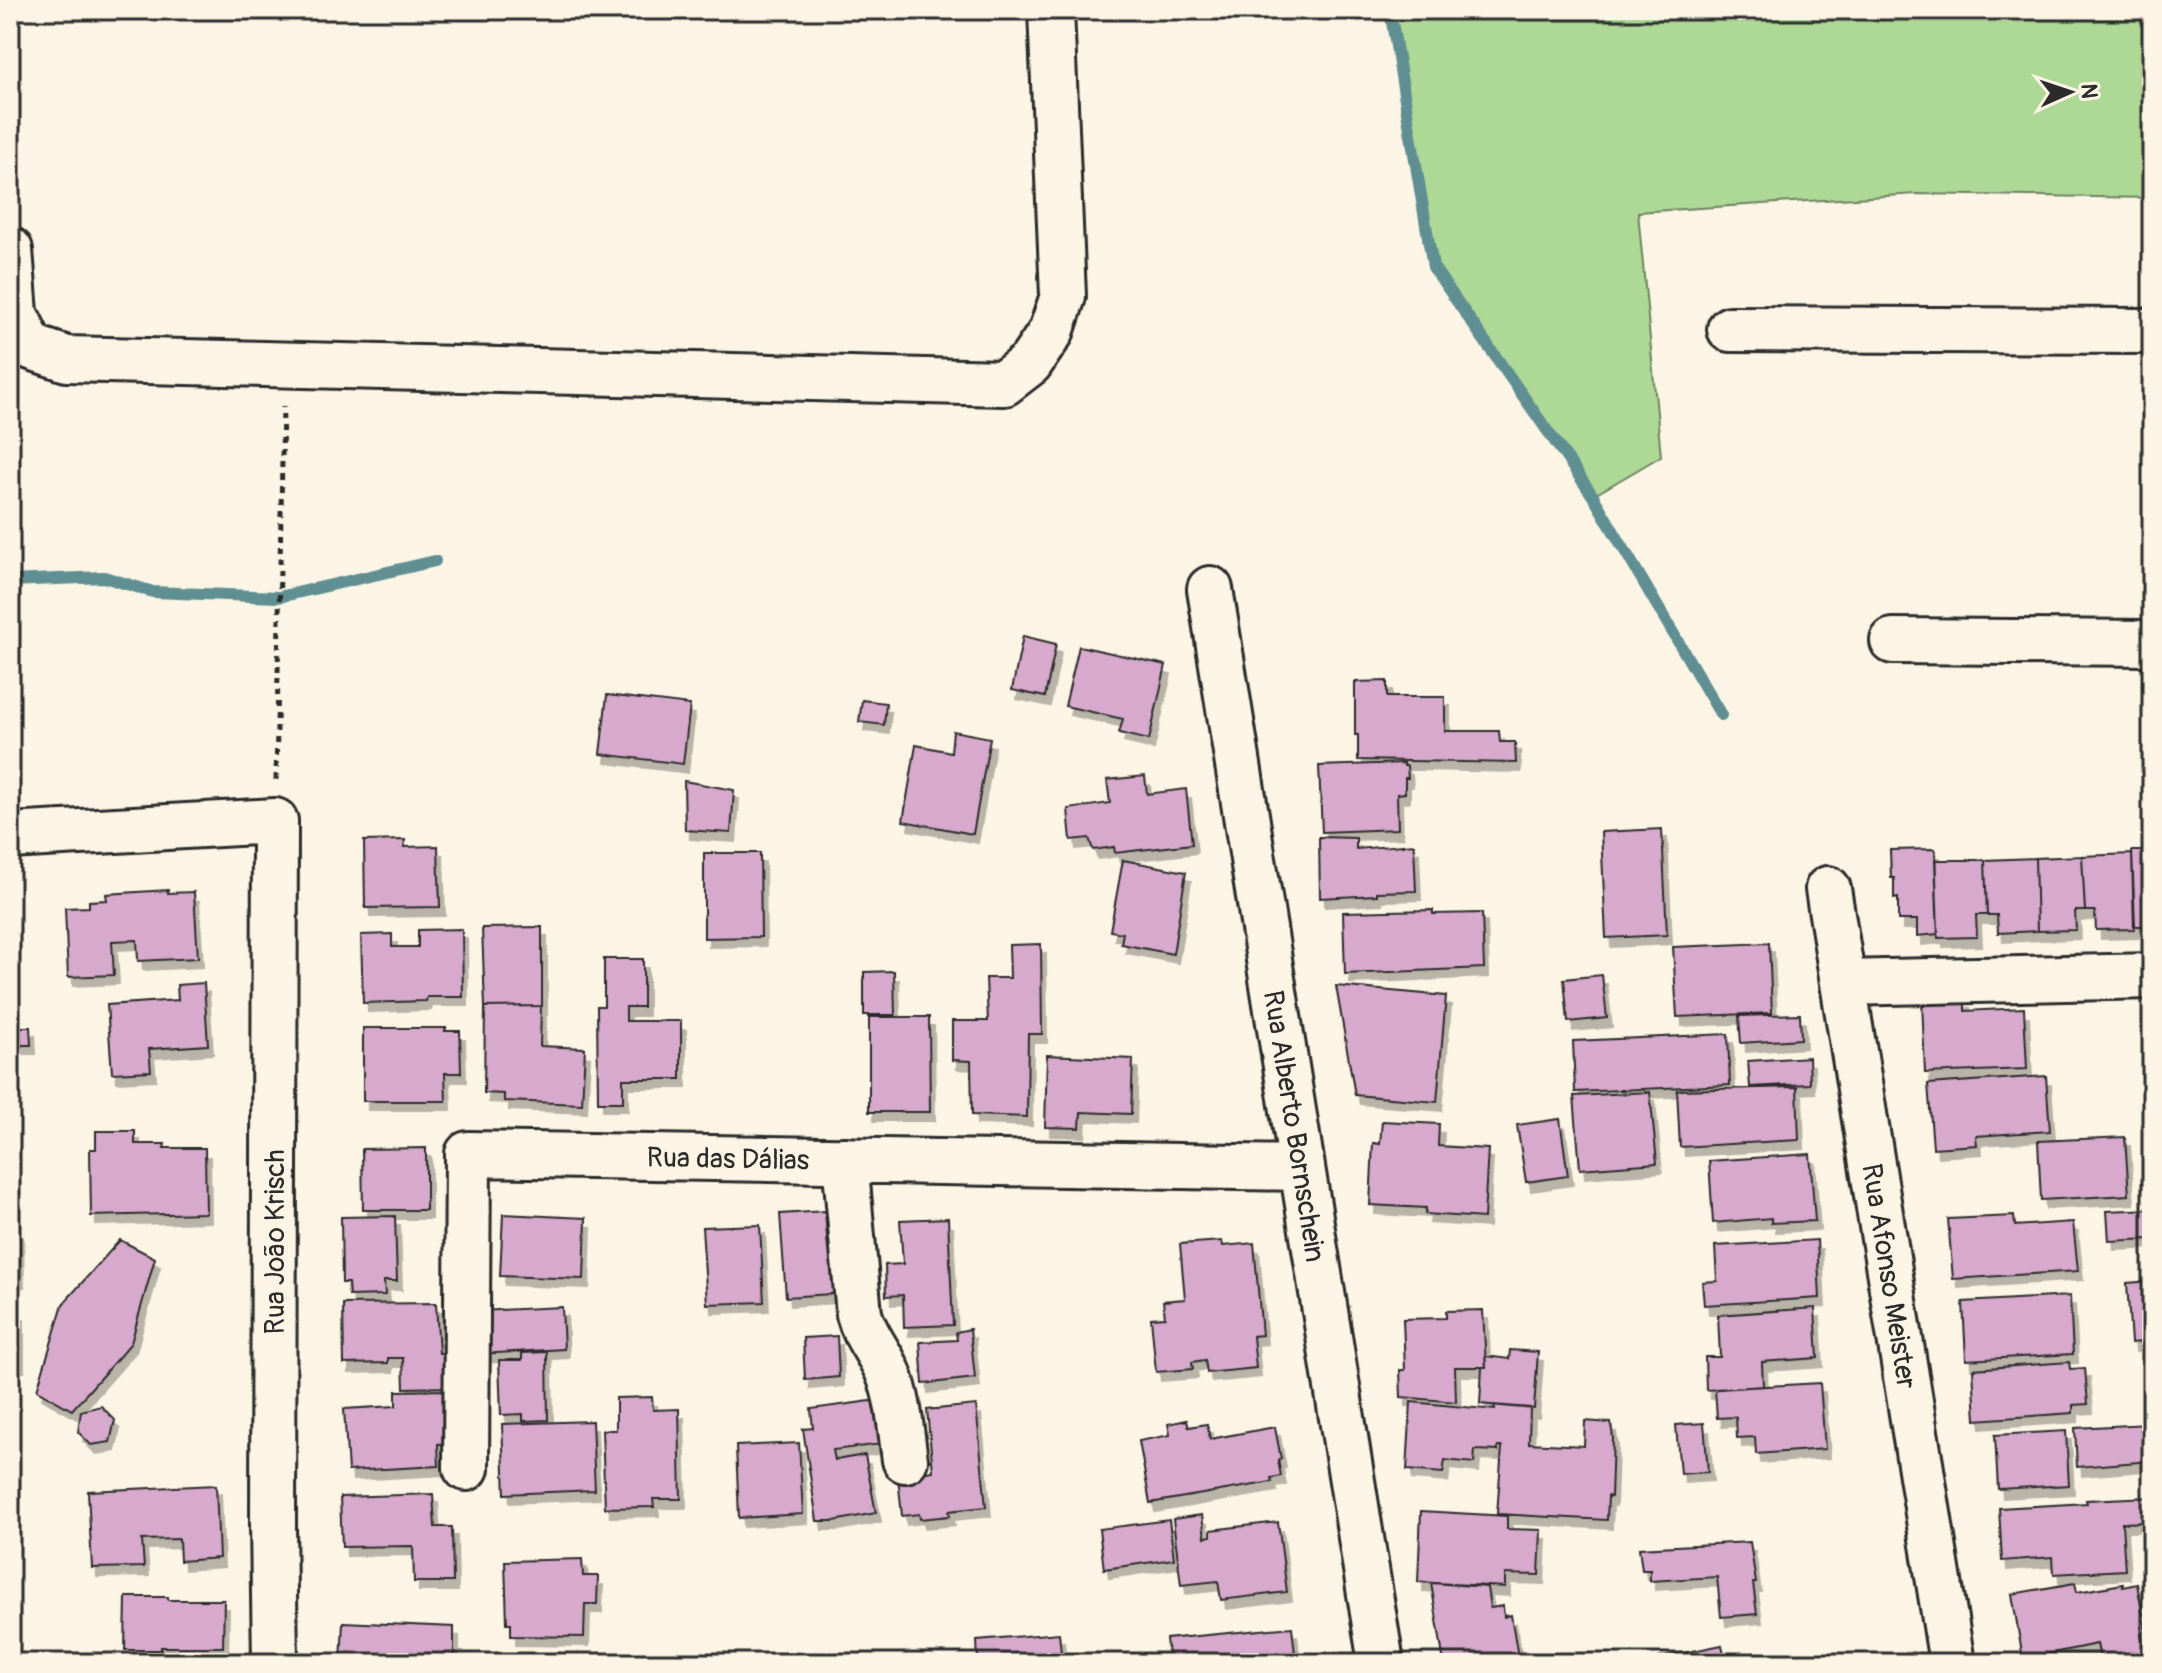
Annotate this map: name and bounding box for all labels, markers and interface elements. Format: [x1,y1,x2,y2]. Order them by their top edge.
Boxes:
north arrow [2030,52,2110,132]
text: N [2075,83,2103,99]
street label: Rua Alberto Bornschein [1255,988,1332,1265]
street label: Rua das Dálias [646,1141,810,1178]
street label: Rua João Krisch [258,1149,293,1335]
street label: Rua Afonso Meister [1853,1161,1924,1391]

